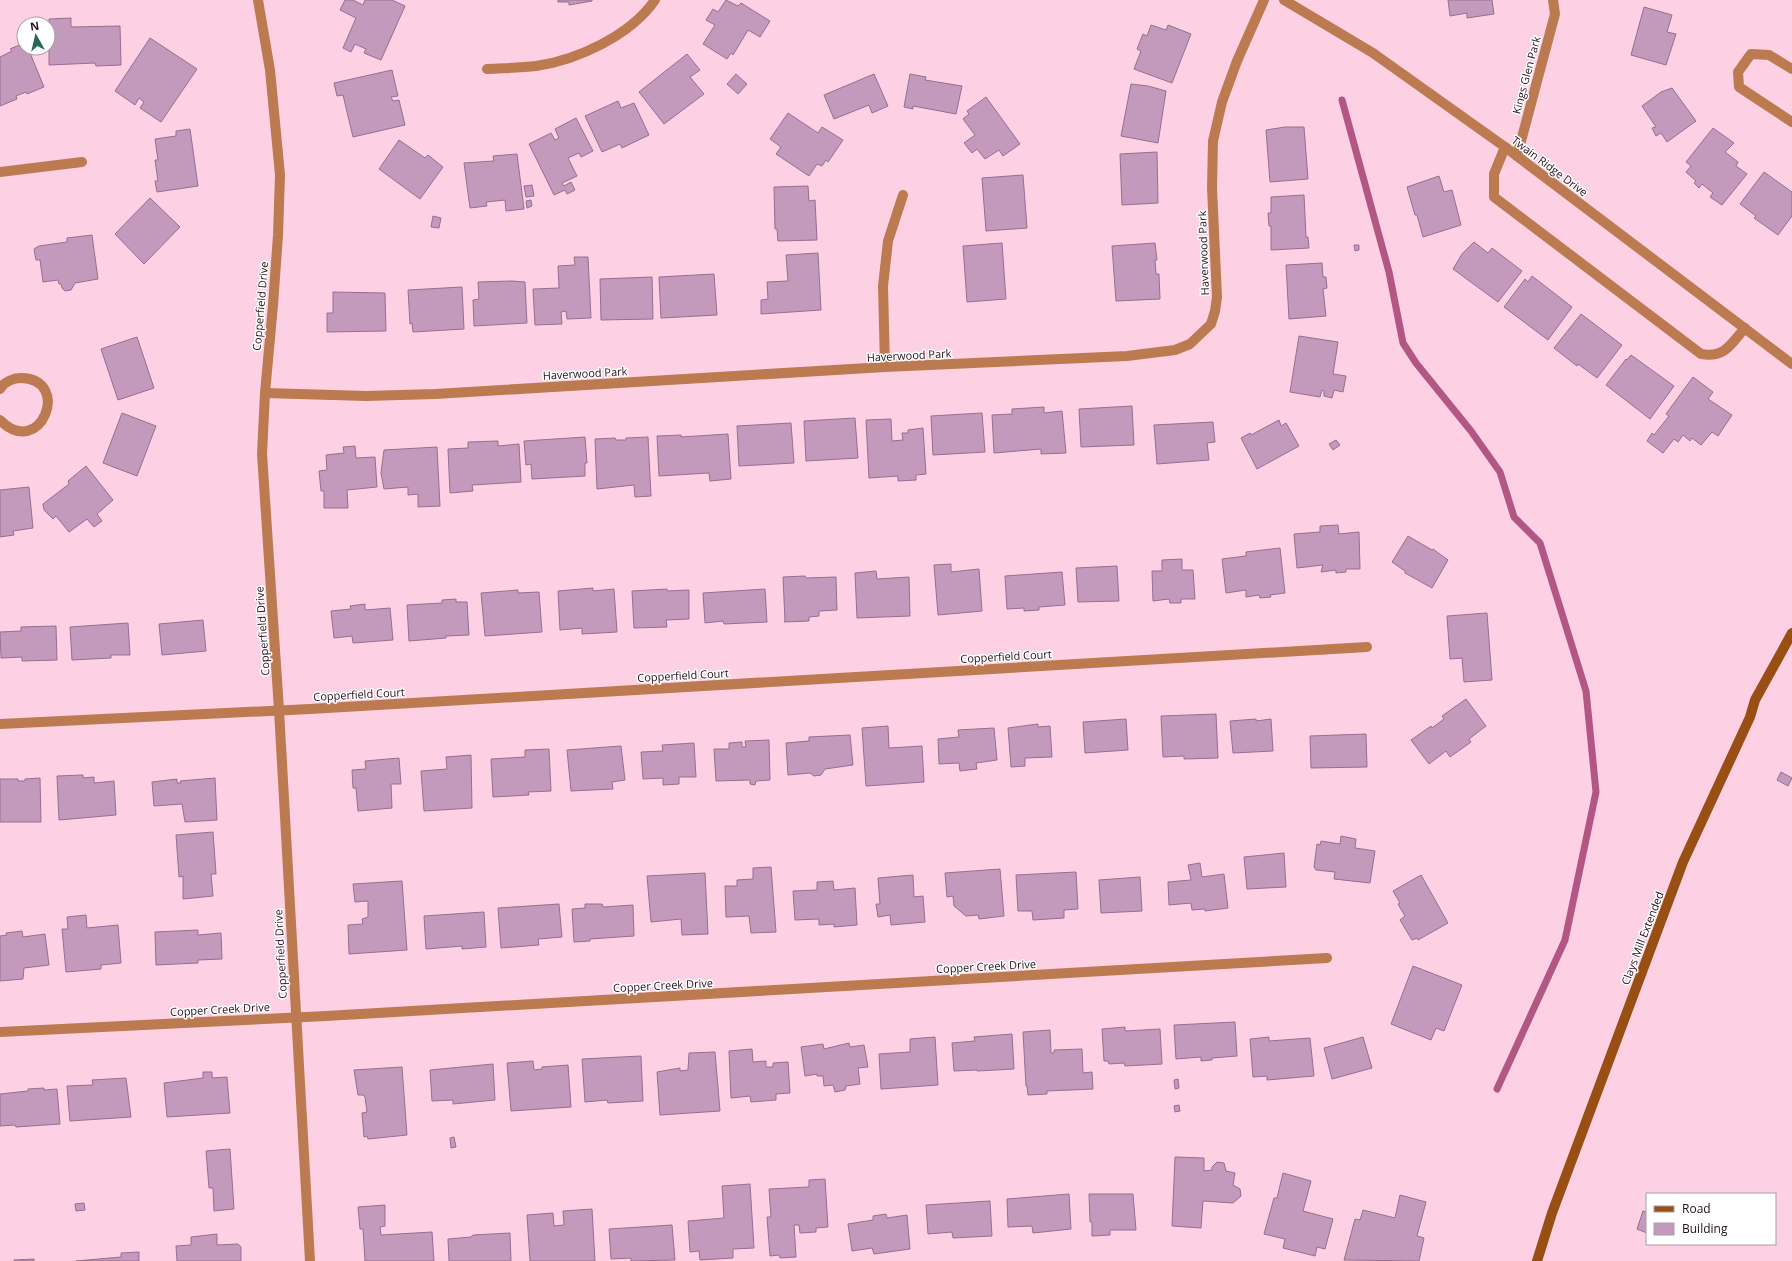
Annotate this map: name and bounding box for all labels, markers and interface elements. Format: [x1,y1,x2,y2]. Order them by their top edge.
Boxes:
north arrow [16,16,56,56]
text: N [29,18,40,34]
street label: Kings Glen Park [1508,34,1544,116]
street label: Twain Ridge Drive [1509,133,1591,199]
street label: Haverwood Park [1194,210,1212,296]
street label: Copperfield Drive [249,261,271,351]
street label: Haverwood Park [866,345,952,365]
street label: Haverwood Park [542,363,628,383]
street label: Copperfield Drive [251,586,273,676]
street label: Copperfield Court [960,646,1052,666]
street label: Copperfield Court [637,665,729,685]
street label: Copperfield Court [313,684,405,704]
street label: Clays Mill Extended [1617,889,1667,987]
street label: Copperfield Drive [270,909,290,999]
street label: Copper Creek Drive [936,956,1036,976]
street label: Copper Creek Drive [613,975,713,995]
street label: Copper Creek Drive [170,999,270,1019]
legend [1646,1193,1776,1245]
text: Road [1682,1200,1711,1217]
text: Building [1682,1220,1728,1237]

